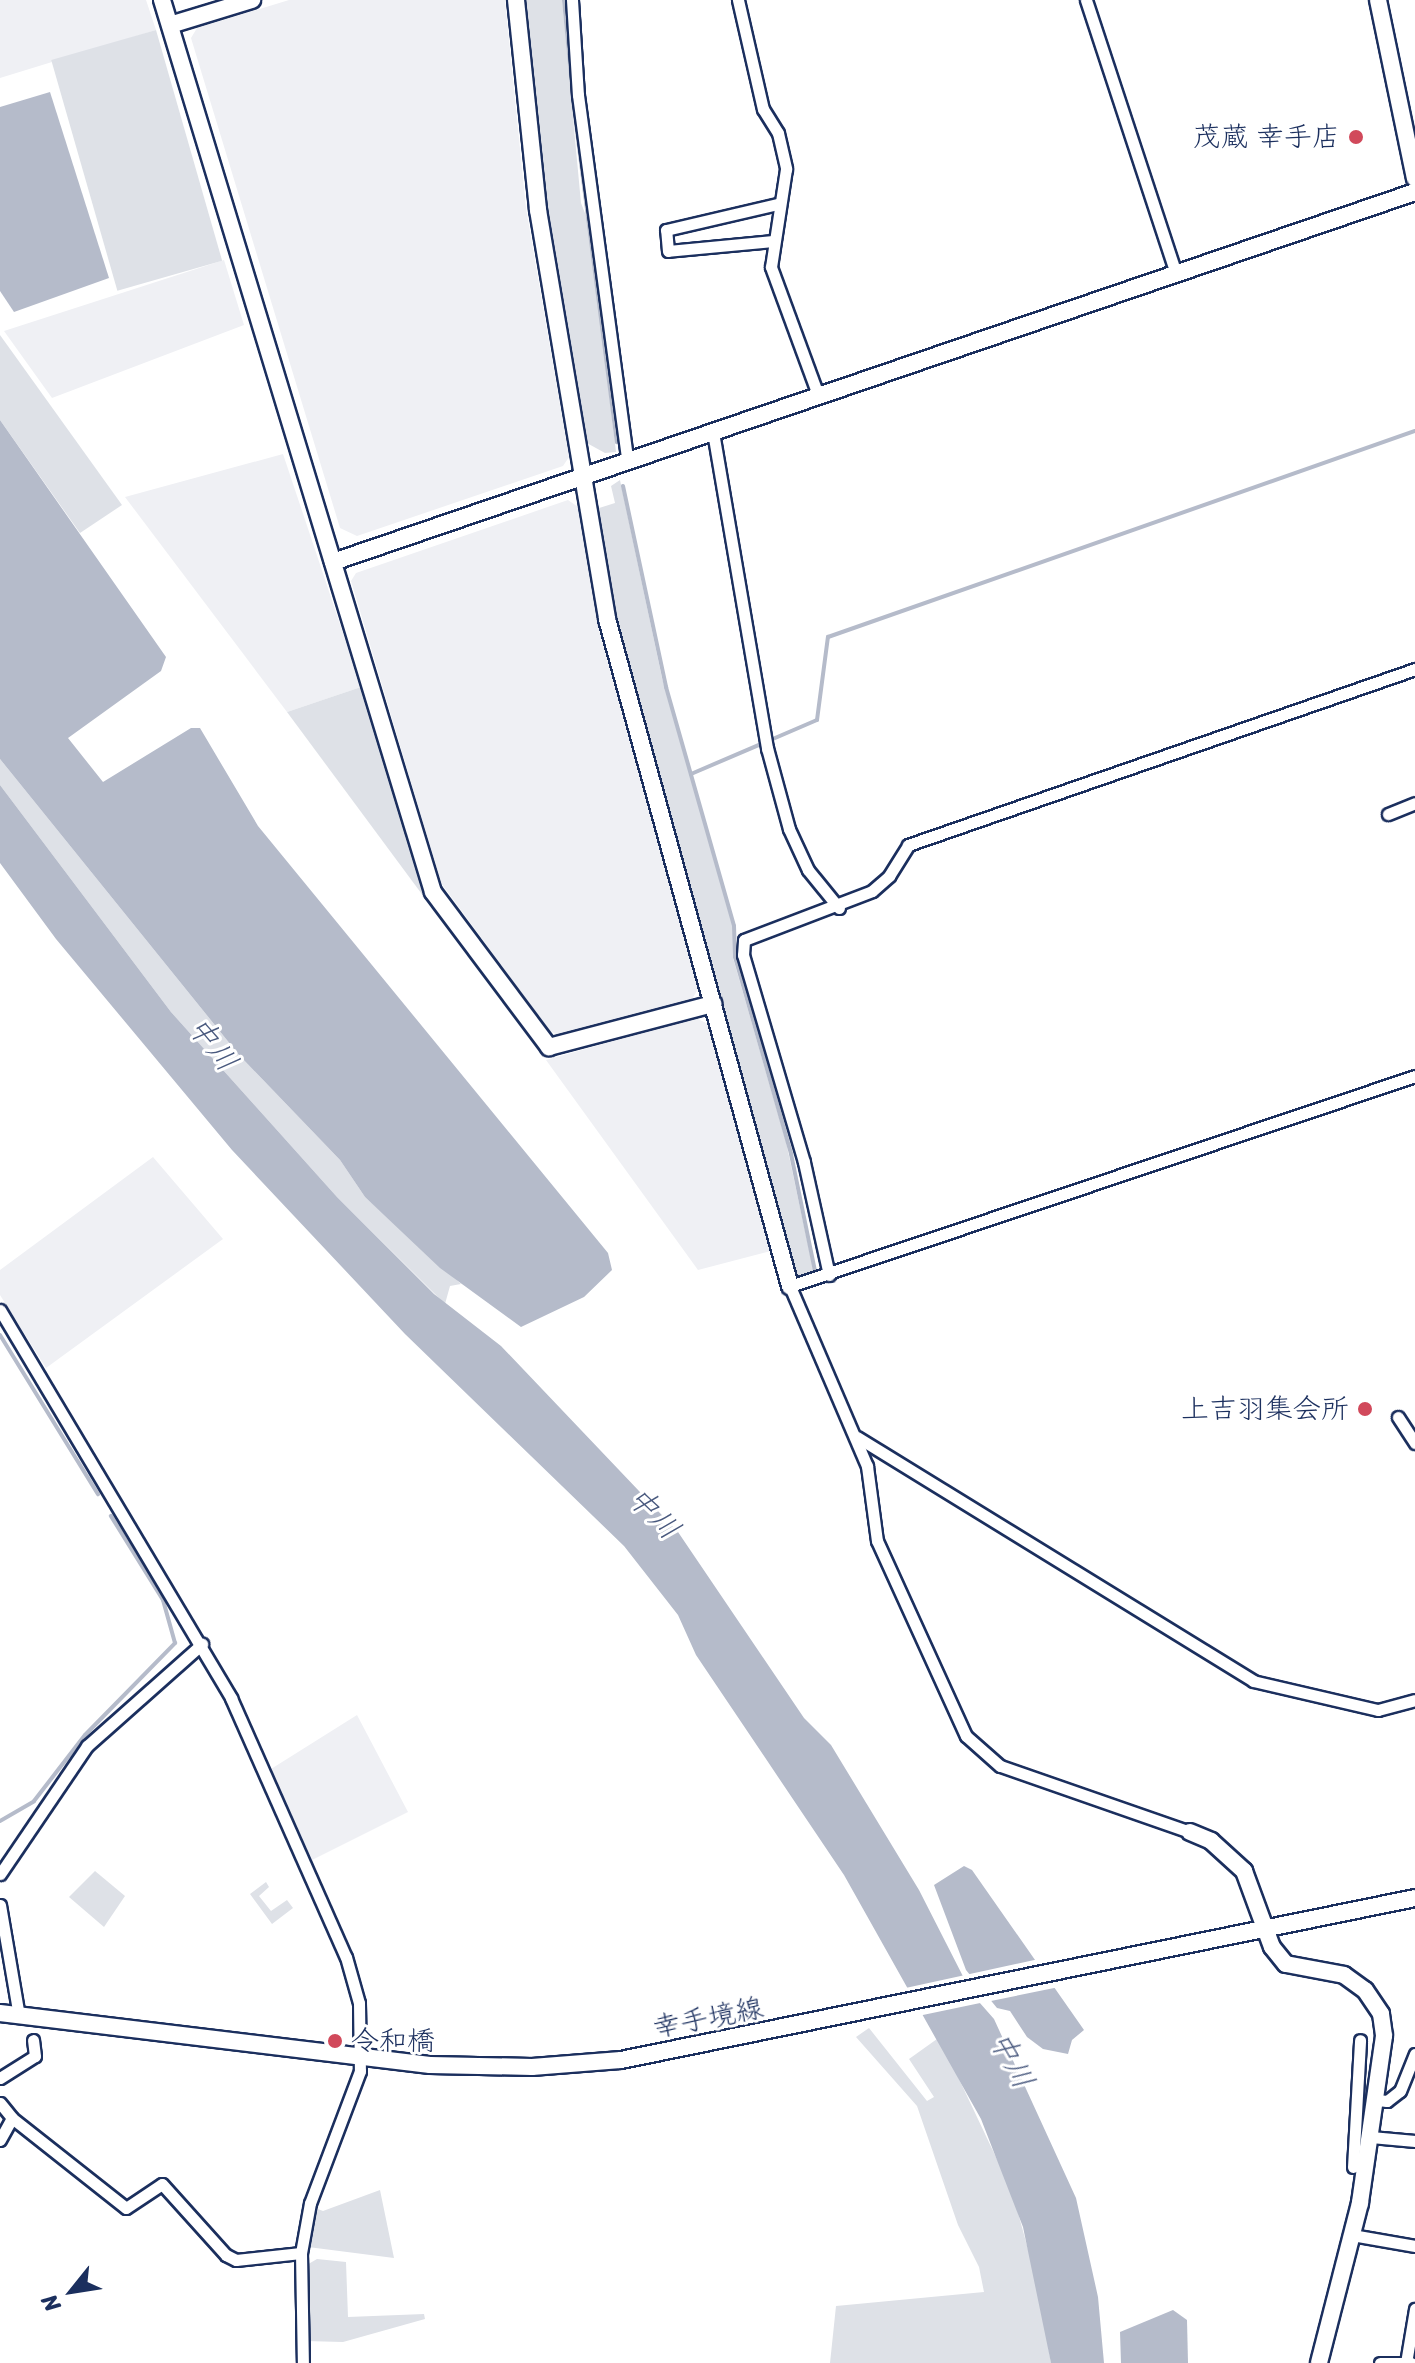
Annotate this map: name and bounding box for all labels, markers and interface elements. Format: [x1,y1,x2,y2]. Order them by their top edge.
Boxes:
place label: 茂蔵 幸手店 [1193,120,1340,154]
marker: 茂蔵 幸手店 [1347,128,1365,146]
water label: 中川 [180,1009,246,1079]
place label: 上吉羽集会所 [1181,1392,1349,1426]
marker: 上吉羽集会所 [1356,1400,1374,1418]
water label: 中川 [620,1479,688,1547]
street label: 幸手境線 [650,1991,766,2045]
place label: 令和橋 [351,2024,435,2058]
water label: 中川 [982,2025,1042,2095]
marker: 令和橋 [326,2032,344,2050]
north arrow [32,2251,112,2331]
text: N [30,2287,71,2320]

